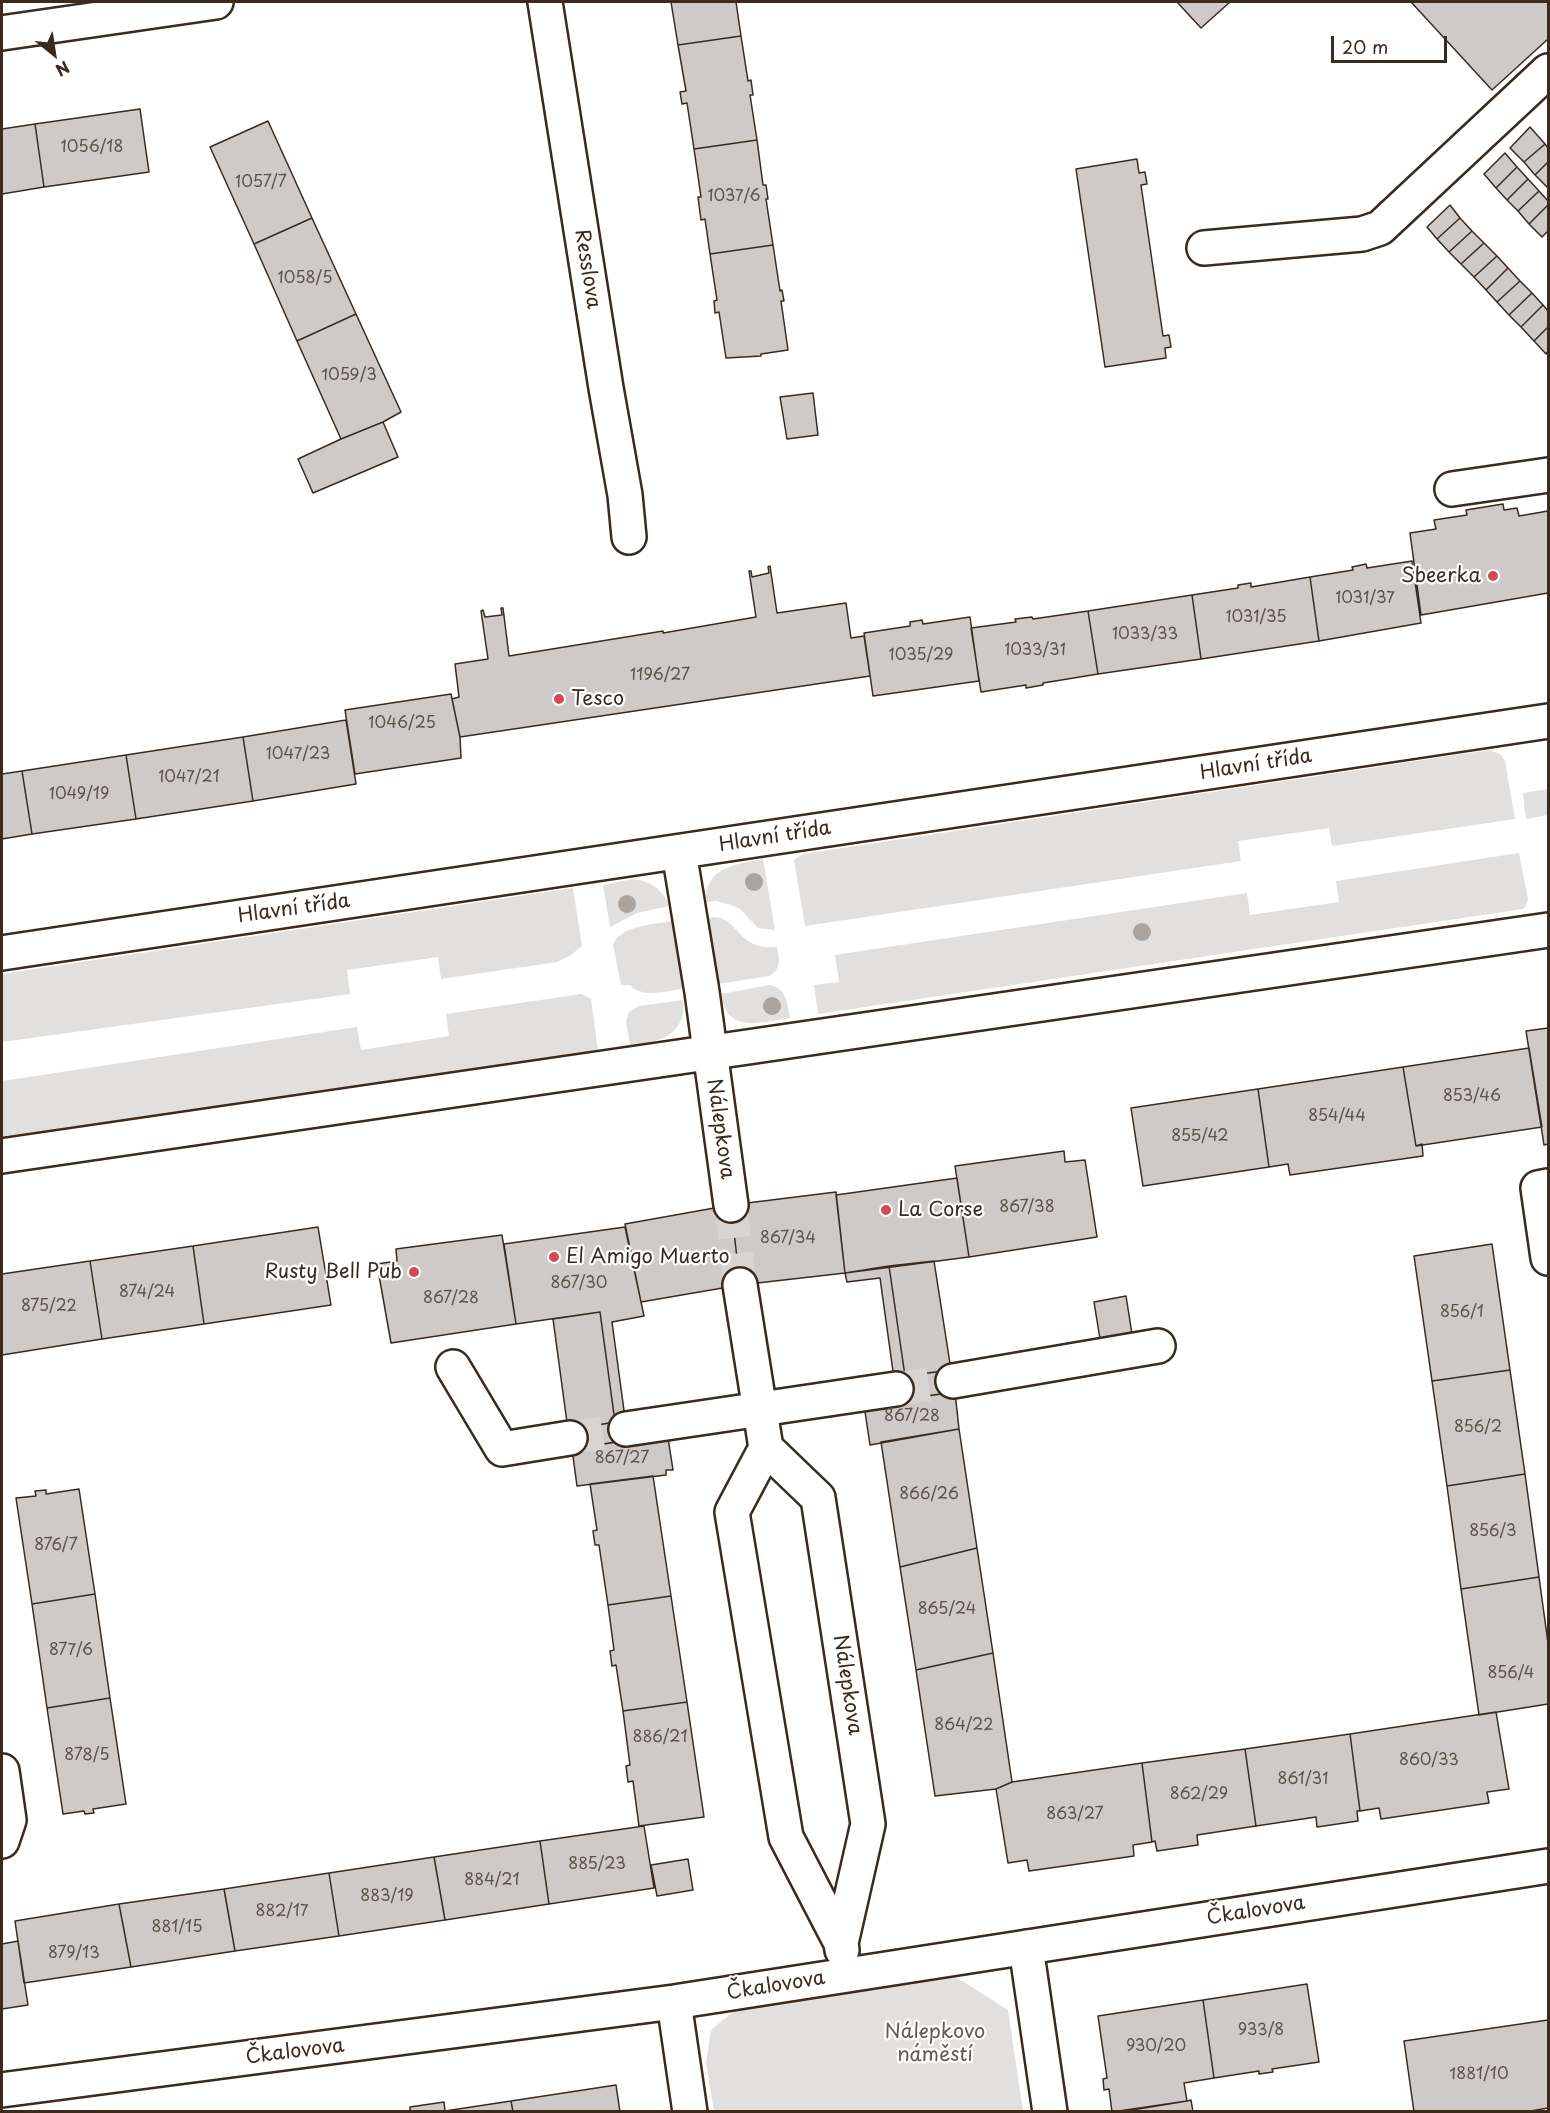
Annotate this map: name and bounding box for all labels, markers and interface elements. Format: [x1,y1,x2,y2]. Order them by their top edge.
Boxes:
north arrow [24,24,84,84]
scale bar [1334,24,1450,62]
text: 20 m [1342,33,1388,60]
text: N [52,56,74,83]
house number: 1056/18 [61,138,123,158]
house number: 1057/7 [235,173,287,193]
house number: 1037/6 [707,187,761,207]
street label: Resslova [569,227,605,311]
house number: 1058/5 [278,269,332,289]
house number: 1059/3 [321,366,377,386]
place label: Sbeerka [1401,564,1481,588]
marker: Sbeerka [1486,569,1500,583]
house number: 1031/37 [1335,589,1395,609]
house number: 1031/35 [1225,608,1287,628]
house number: 1033/33 [1112,625,1178,645]
house number: 1033/31 [1004,641,1066,661]
house number: 1035/29 [889,646,953,666]
house number: 1196/27 [630,666,690,686]
place label: Tesco [571,687,624,711]
marker: Tesco [552,692,566,706]
house number: 1046/25 [368,714,436,734]
street label: Hlavní třída [1198,744,1314,786]
house number: 1047/23 [266,745,330,765]
house number: 1047/21 [158,768,220,788]
house number: 1049/19 [49,785,109,805]
street label: Hlavní třída [717,816,833,858]
street label: Hlavní třída [236,889,352,929]
street label: Nálepkova [701,1077,739,1181]
house number: 853/46 [1443,1087,1501,1107]
house number: 854/44 [1308,1107,1366,1127]
house number: 855/42 [1171,1127,1229,1147]
place label: La Corse [898,1198,983,1222]
house number: 867/38 [999,1198,1055,1218]
marker: La Corse [879,1203,893,1217]
house number: 867/34 [760,1229,816,1249]
place label: El Amigo Muerto [566,1245,730,1269]
marker: El Amigo Muerto [547,1250,561,1264]
place label: Rusty Bell Pub [265,1260,402,1284]
marker: Rusty Bell Pub [407,1265,421,1279]
house number: 867/30 [551,1274,607,1294]
house number: 874/24 [119,1283,175,1303]
house number: 867/28 [423,1289,479,1309]
house number: 875/22 [21,1297,77,1317]
house number: 856/1 [1440,1303,1484,1323]
house number: 867/28 [884,1407,940,1427]
house number: 856/2 [1454,1418,1502,1438]
house number: 867/27 [595,1449,649,1469]
house number: 866/26 [899,1485,959,1505]
house number: 856/3 [1469,1522,1517,1542]
house number: 876/7 [34,1536,78,1556]
house number: 865/24 [918,1600,976,1620]
street label: Nálepkova [827,1633,867,1737]
house number: 877/6 [49,1641,93,1661]
house number: 856/4 [1488,1664,1534,1684]
house number: 864/22 [934,1716,994,1736]
house number: 886/21 [632,1728,688,1748]
house number: 878/5 [64,1746,110,1766]
house number: 860/33 [1399,1751,1459,1771]
house number: 861/31 [1278,1770,1328,1790]
house number: 862/29 [1170,1785,1228,1805]
house number: 863/27 [1046,1805,1104,1825]
house number: 885/23 [568,1855,626,1875]
house number: 884/21 [464,1871,520,1891]
house number: 883/19 [360,1887,414,1907]
street label: Čkalovova [1205,1891,1307,1931]
house number: 882/17 [255,1902,309,1922]
house number: 881/15 [152,1918,202,1938]
house number: 879/13 [48,1944,100,1964]
street label: Čkalovova [725,1966,827,2006]
park label: Nálepkovo náměstí [885,2020,985,2067]
house number: 933/8 [1238,2021,1284,2041]
street label: Čkalovova [244,2034,346,2070]
house number: 930/20 [1126,2037,1186,2057]
house number: 1881/10 [1449,2065,1509,2085]

